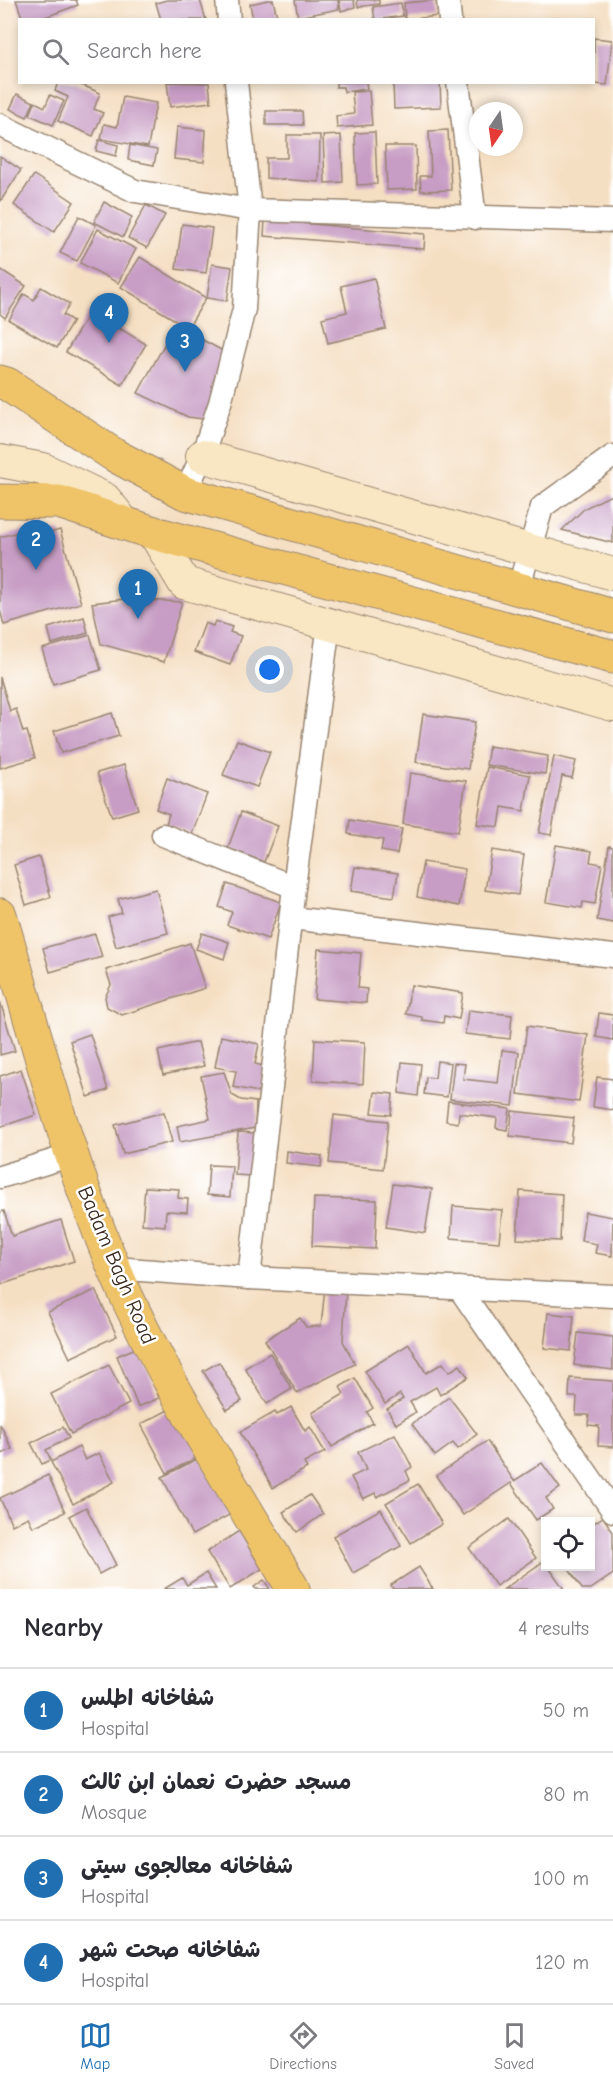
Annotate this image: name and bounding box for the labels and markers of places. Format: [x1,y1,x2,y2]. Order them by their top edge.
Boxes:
pin: 4 [90,294,128,343]
pin: 3 [166,322,204,372]
pin: 2 [16,520,56,570]
pin: 1 [118,570,158,619]

